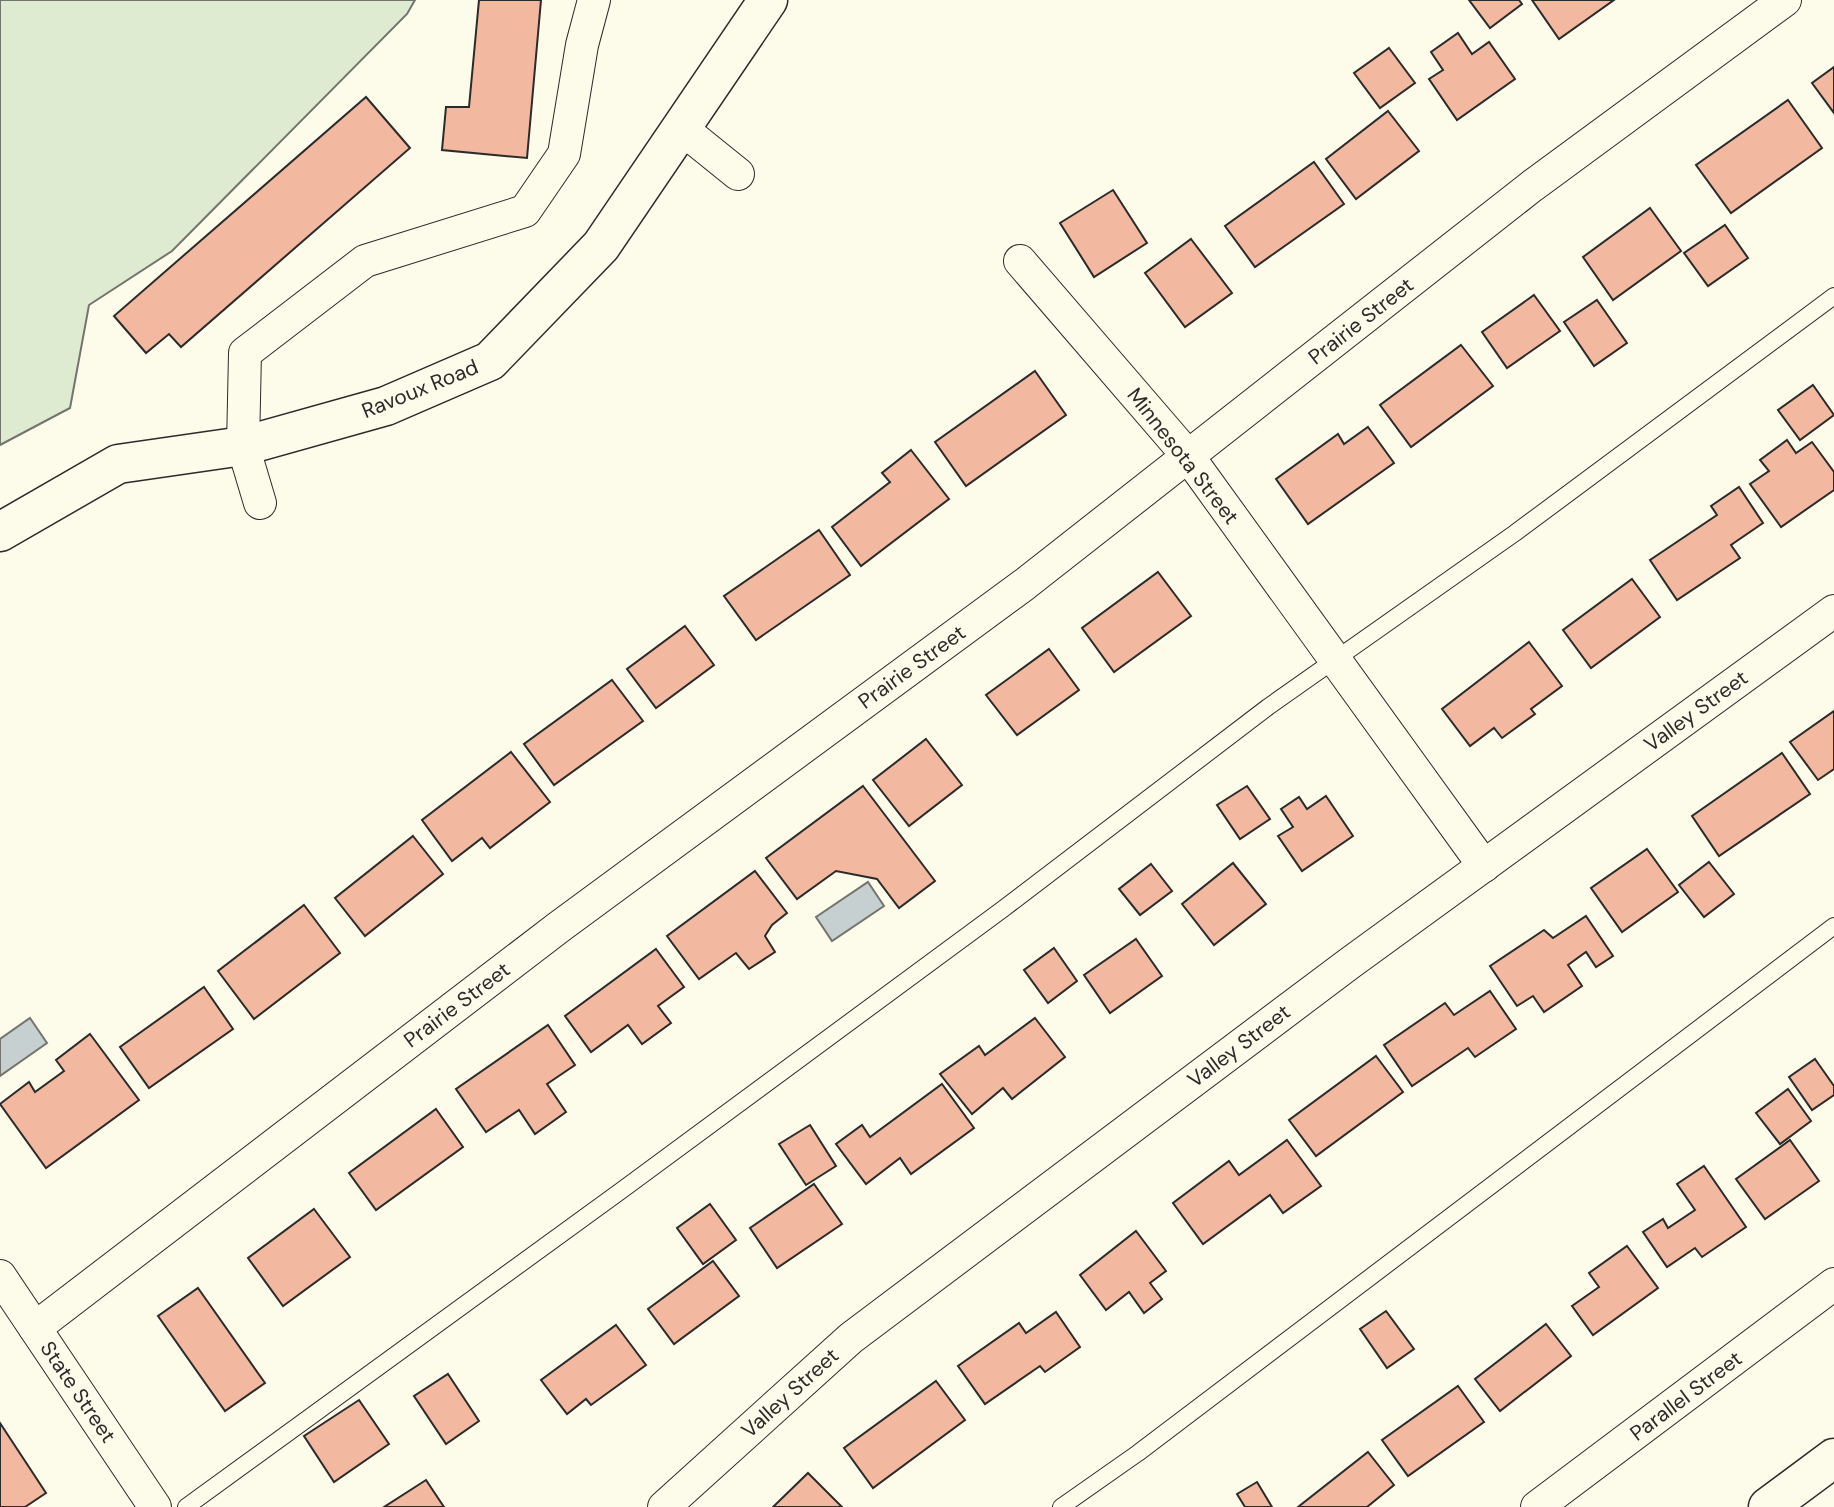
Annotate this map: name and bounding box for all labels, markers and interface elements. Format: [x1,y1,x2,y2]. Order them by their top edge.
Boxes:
street label: Prairie Street [1303,271,1419,371]
street label: Ravoux Road [358,353,482,425]
street label: Minnesota Street [1121,382,1245,530]
street label: Prairie Street [853,619,971,715]
street label: Valley Street [1638,664,1754,758]
street label: Prairie Street [398,956,516,1054]
street label: Valley Street [1182,998,1296,1094]
street label: State Street [34,1336,122,1448]
street label: Valley Street [735,1342,845,1444]
street label: Parallel Street [1624,1345,1748,1447]

